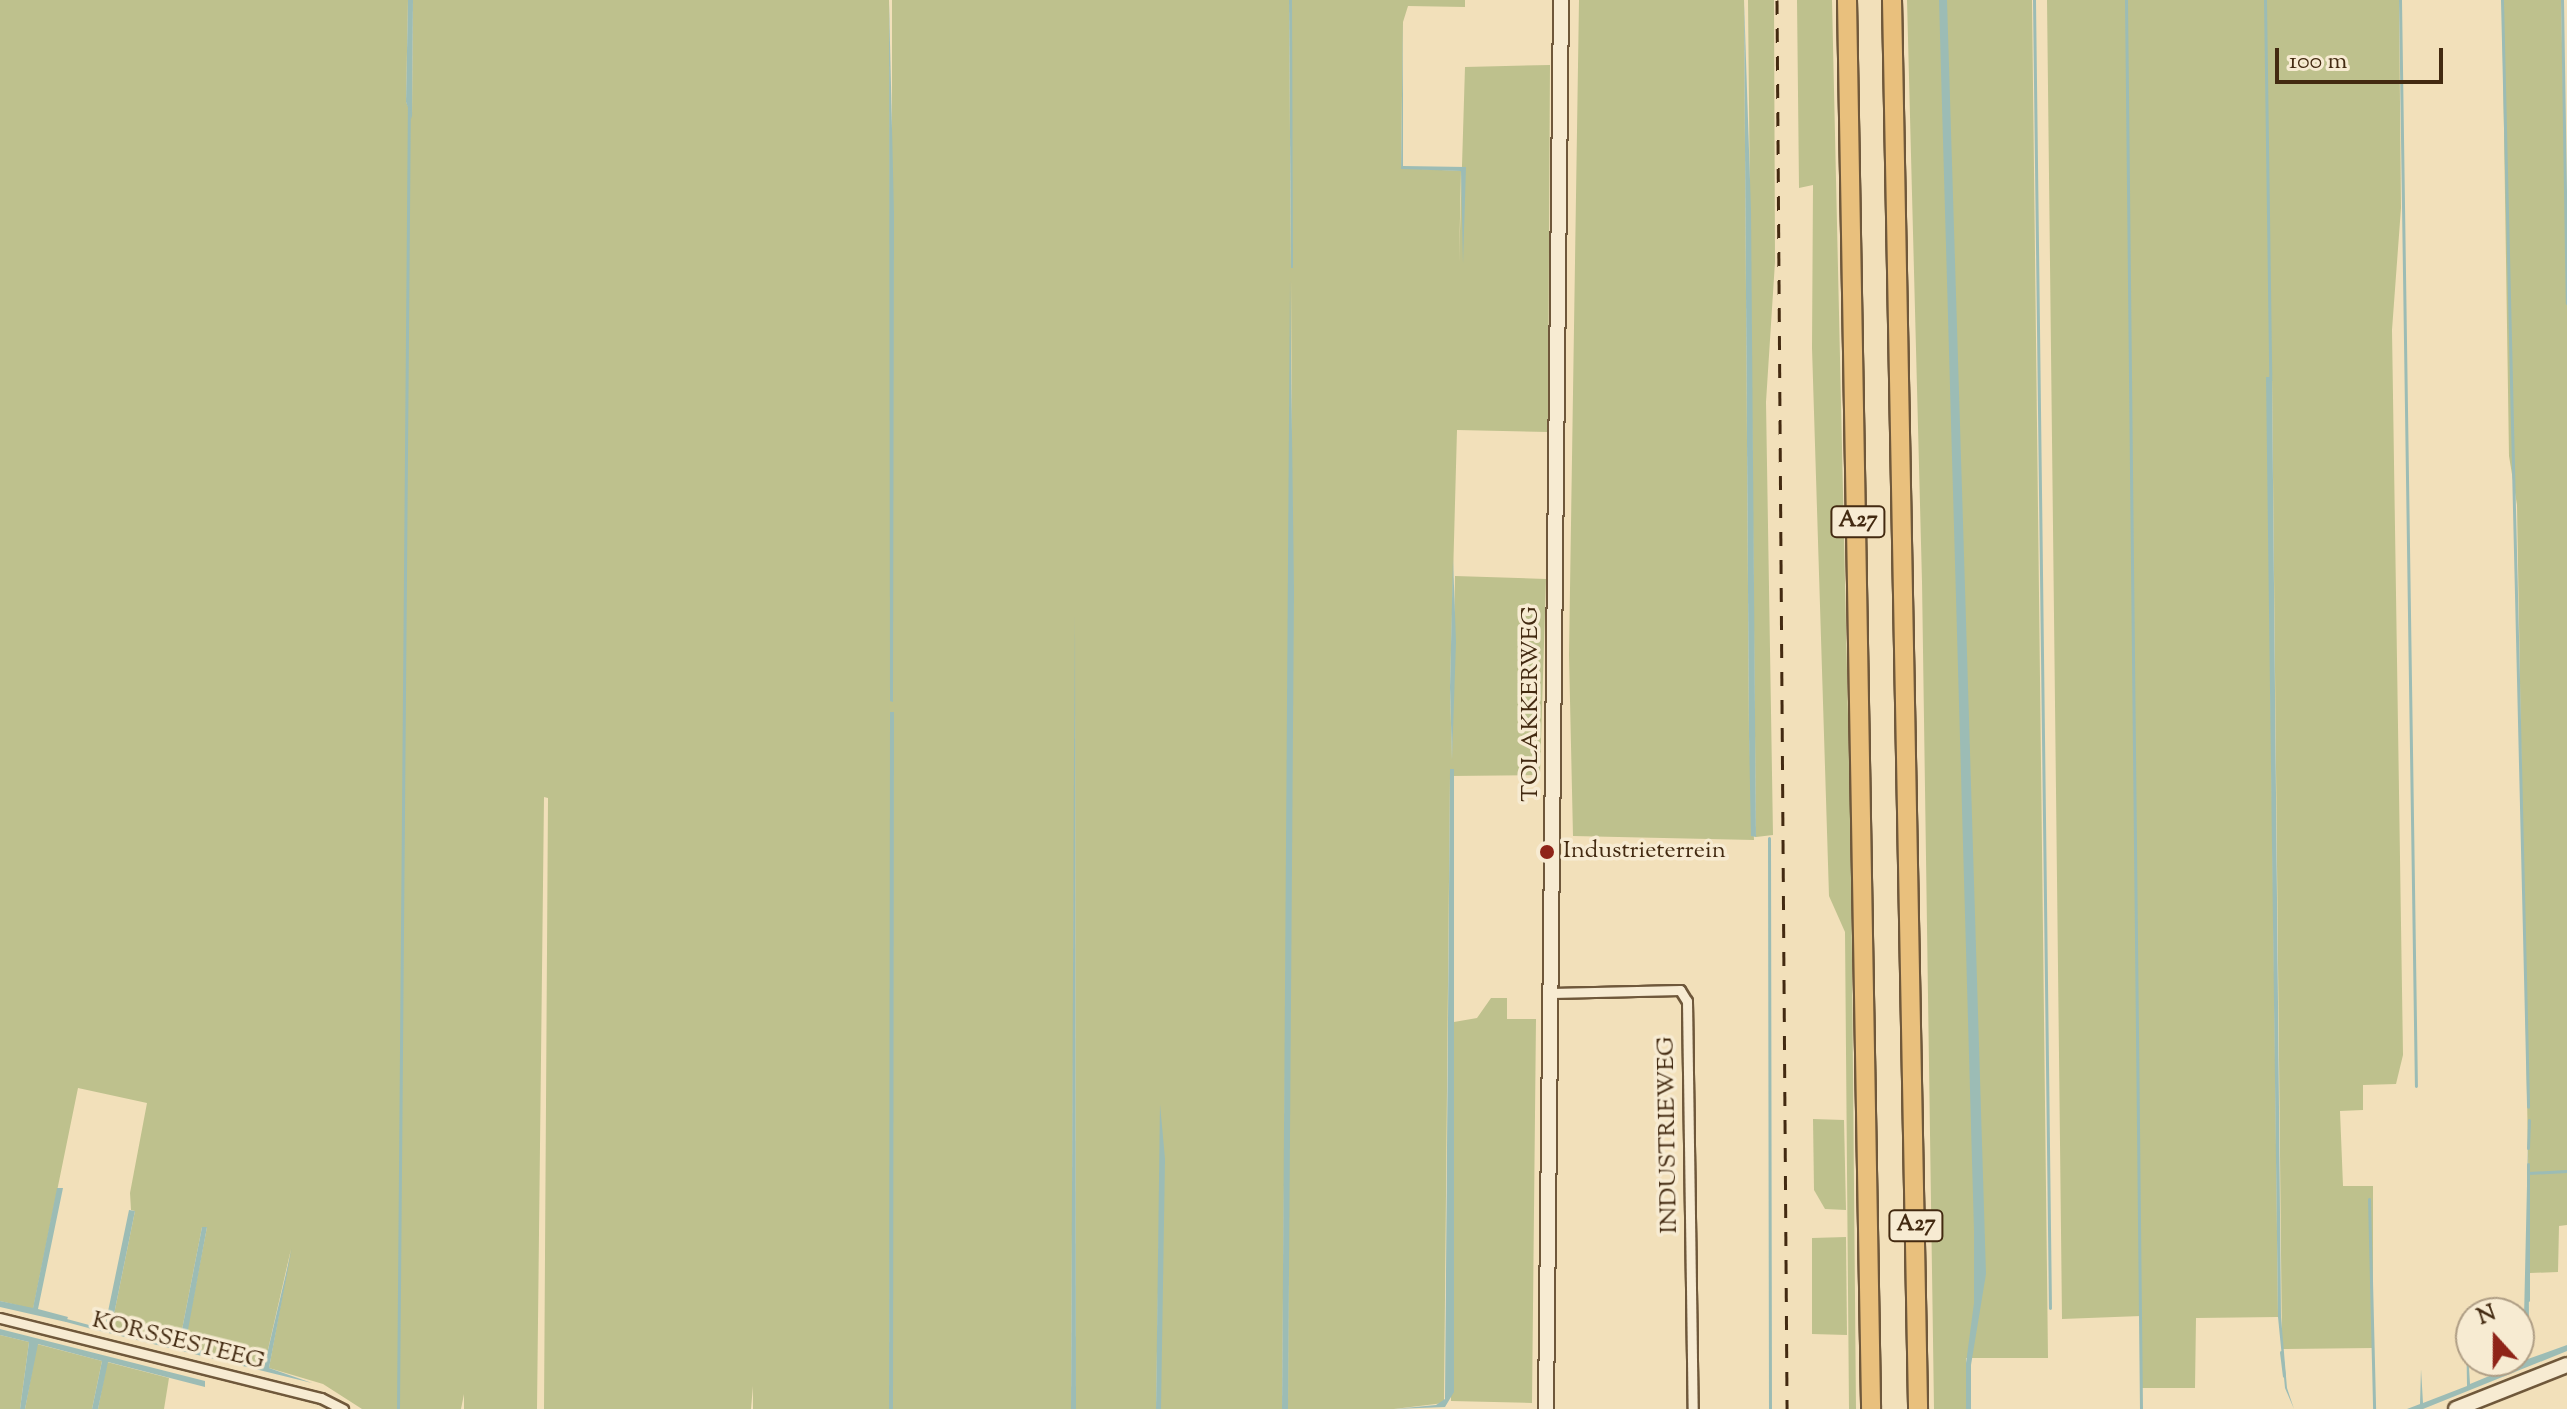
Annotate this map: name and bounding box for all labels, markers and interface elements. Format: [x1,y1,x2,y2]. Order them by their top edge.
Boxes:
scale bar [2279,32,2447,82]
text: 100 m [2289,45,2347,79]
road number: A27 [1830,504,1886,540]
street label: TOLAKKERWEG [1518,606,1546,802]
place label: Industrieterrein [1563,838,1726,866]
marker: Industrieterrein [1538,843,1556,861]
street label: INDUSTRIEWEG [1653,1036,1685,1234]
road number: A27 [1888,1208,1944,1244]
north arrow [2455,1297,2535,1377]
text: N [2473,1298,2501,1335]
street label: KORSSESTEEG [89,1307,267,1377]

